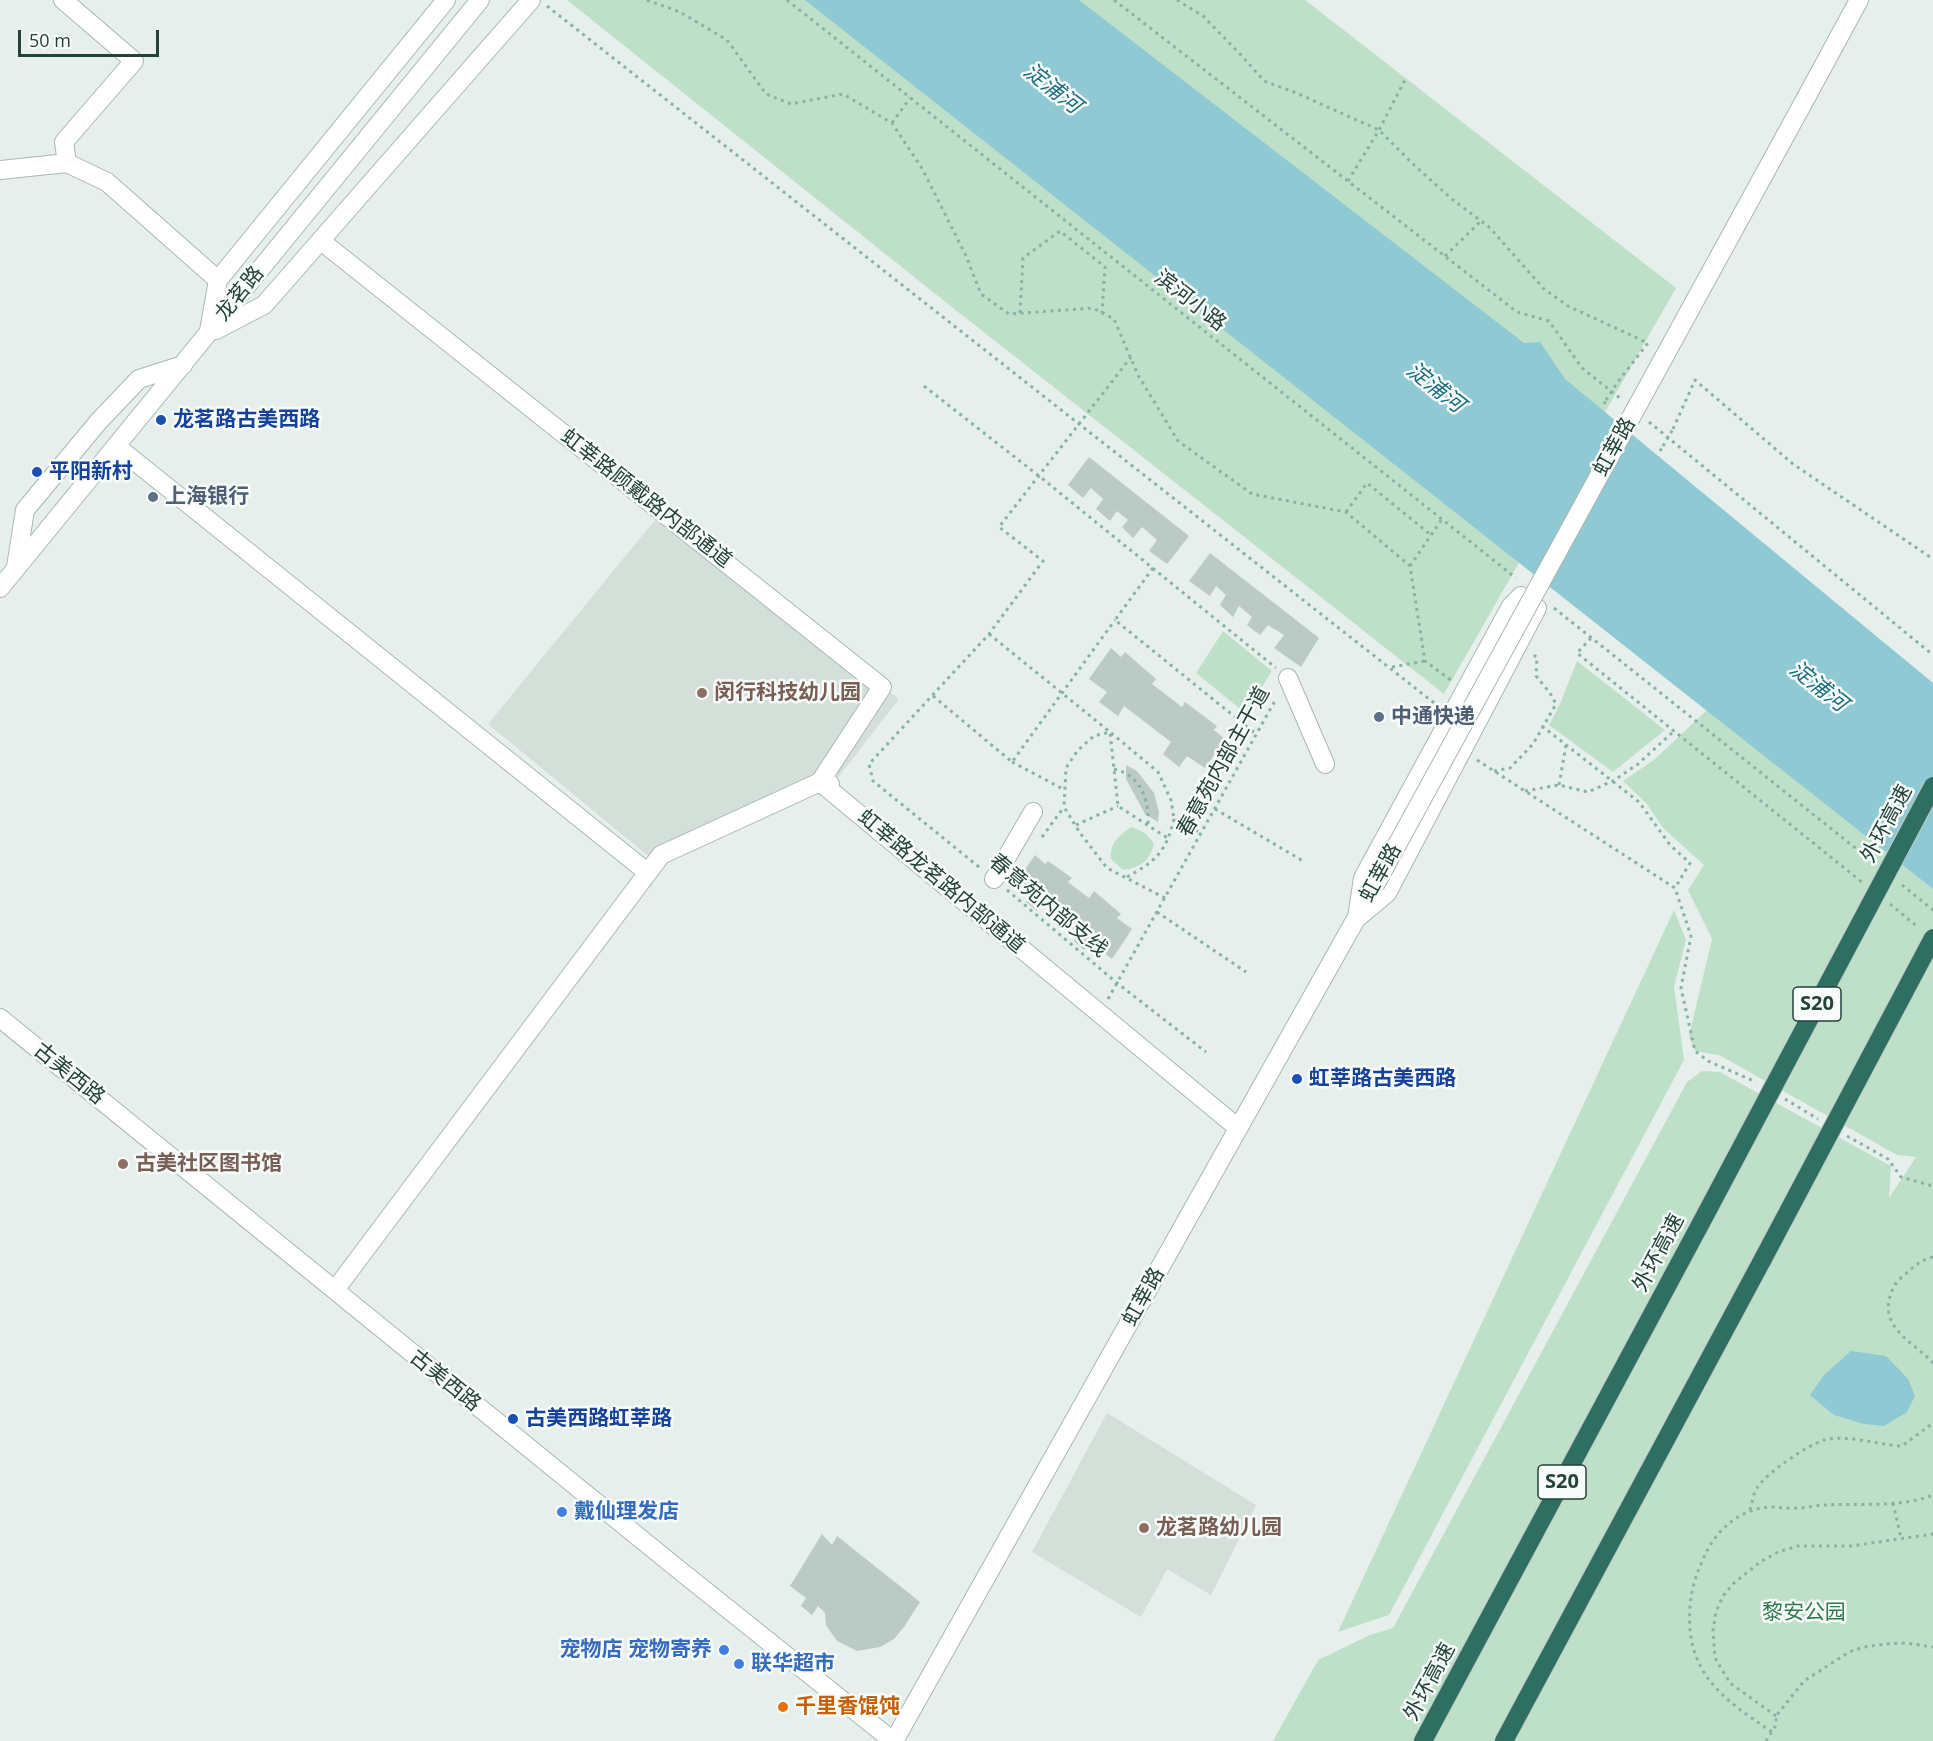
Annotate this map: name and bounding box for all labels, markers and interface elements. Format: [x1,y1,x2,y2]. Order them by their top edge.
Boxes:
scale bar [21,18,162,56]
text: 50 m [29,28,71,52]
water label: 淀浦河 [1018,58,1086,120]
street label: 龙茗路 [210,262,270,326]
street label: 滨河小路 [1149,265,1231,337]
water label: 淀浦河 [1401,357,1469,419]
place label: 龙茗路古美西路 [173,407,320,433]
marker: 龙茗路古美西路 [154,413,168,427]
street label: 虹莘路 [1589,413,1641,481]
street label: 虹莘路顾戴路内部通道 [556,424,736,574]
place label: 平阳新村 [49,459,133,485]
marker: 平阳新村 [30,465,44,479]
place label: 上海银行 [165,484,249,510]
marker: 上海银行 [146,490,160,504]
water label: 淀浦河 [1784,656,1852,718]
place label: 闵行科技幼儿园 [714,680,861,706]
street label: 春意苑内部主干道 [1172,682,1276,842]
marker: 闵行科技幼儿园 [695,686,709,700]
place label: 中通快递 [1391,704,1475,730]
marker: 中通快递 [1372,710,1386,724]
street label: 外环高速 [1856,781,1918,867]
street label: 虹莘路龙茗路内部通道 [852,805,1030,959]
street label: 虹莘路 [1355,839,1407,907]
street label: 春意苑内部支线 [984,849,1112,963]
road number: S20 [1793,987,1841,1021]
street label: 古美西路 [28,1038,110,1110]
place label: 虹莘路古美西路 [1309,1066,1456,1092]
marker: 虹莘路古美西路 [1290,1072,1304,1086]
place label: 古美社区图书馆 [135,1151,282,1177]
marker: 古美社区图书馆 [116,1157,130,1171]
street label: 外环高速 [1628,1210,1690,1296]
street label: 虹莘路 [1118,1263,1170,1331]
street label: 古美西路 [404,1345,486,1417]
place label: 古美西路虹莘路 [525,1406,672,1432]
marker: 古美西路虹莘路 [506,1412,520,1426]
road number: S20 [1538,1465,1586,1499]
place label: 戴仙理发店 [574,1499,679,1525]
marker: 戴仙理发店 [555,1505,569,1519]
place label: 龙茗路幼儿园 [1156,1515,1282,1541]
marker: 龙茗路幼儿园 [1137,1521,1151,1535]
park label: 黎安公园 [1762,1600,1846,1626]
place label: 宠物店 宠物寄养 [560,1637,712,1663]
street label: 外环高速 [1399,1639,1461,1725]
marker: 宠物店 宠物寄养 [717,1643,731,1657]
place label: 联华超市 [751,1651,835,1677]
marker: 联华超市 [732,1657,746,1671]
place label: 千里香馄饨 [795,1694,900,1720]
marker: 千里香馄饨 [776,1700,790,1714]

